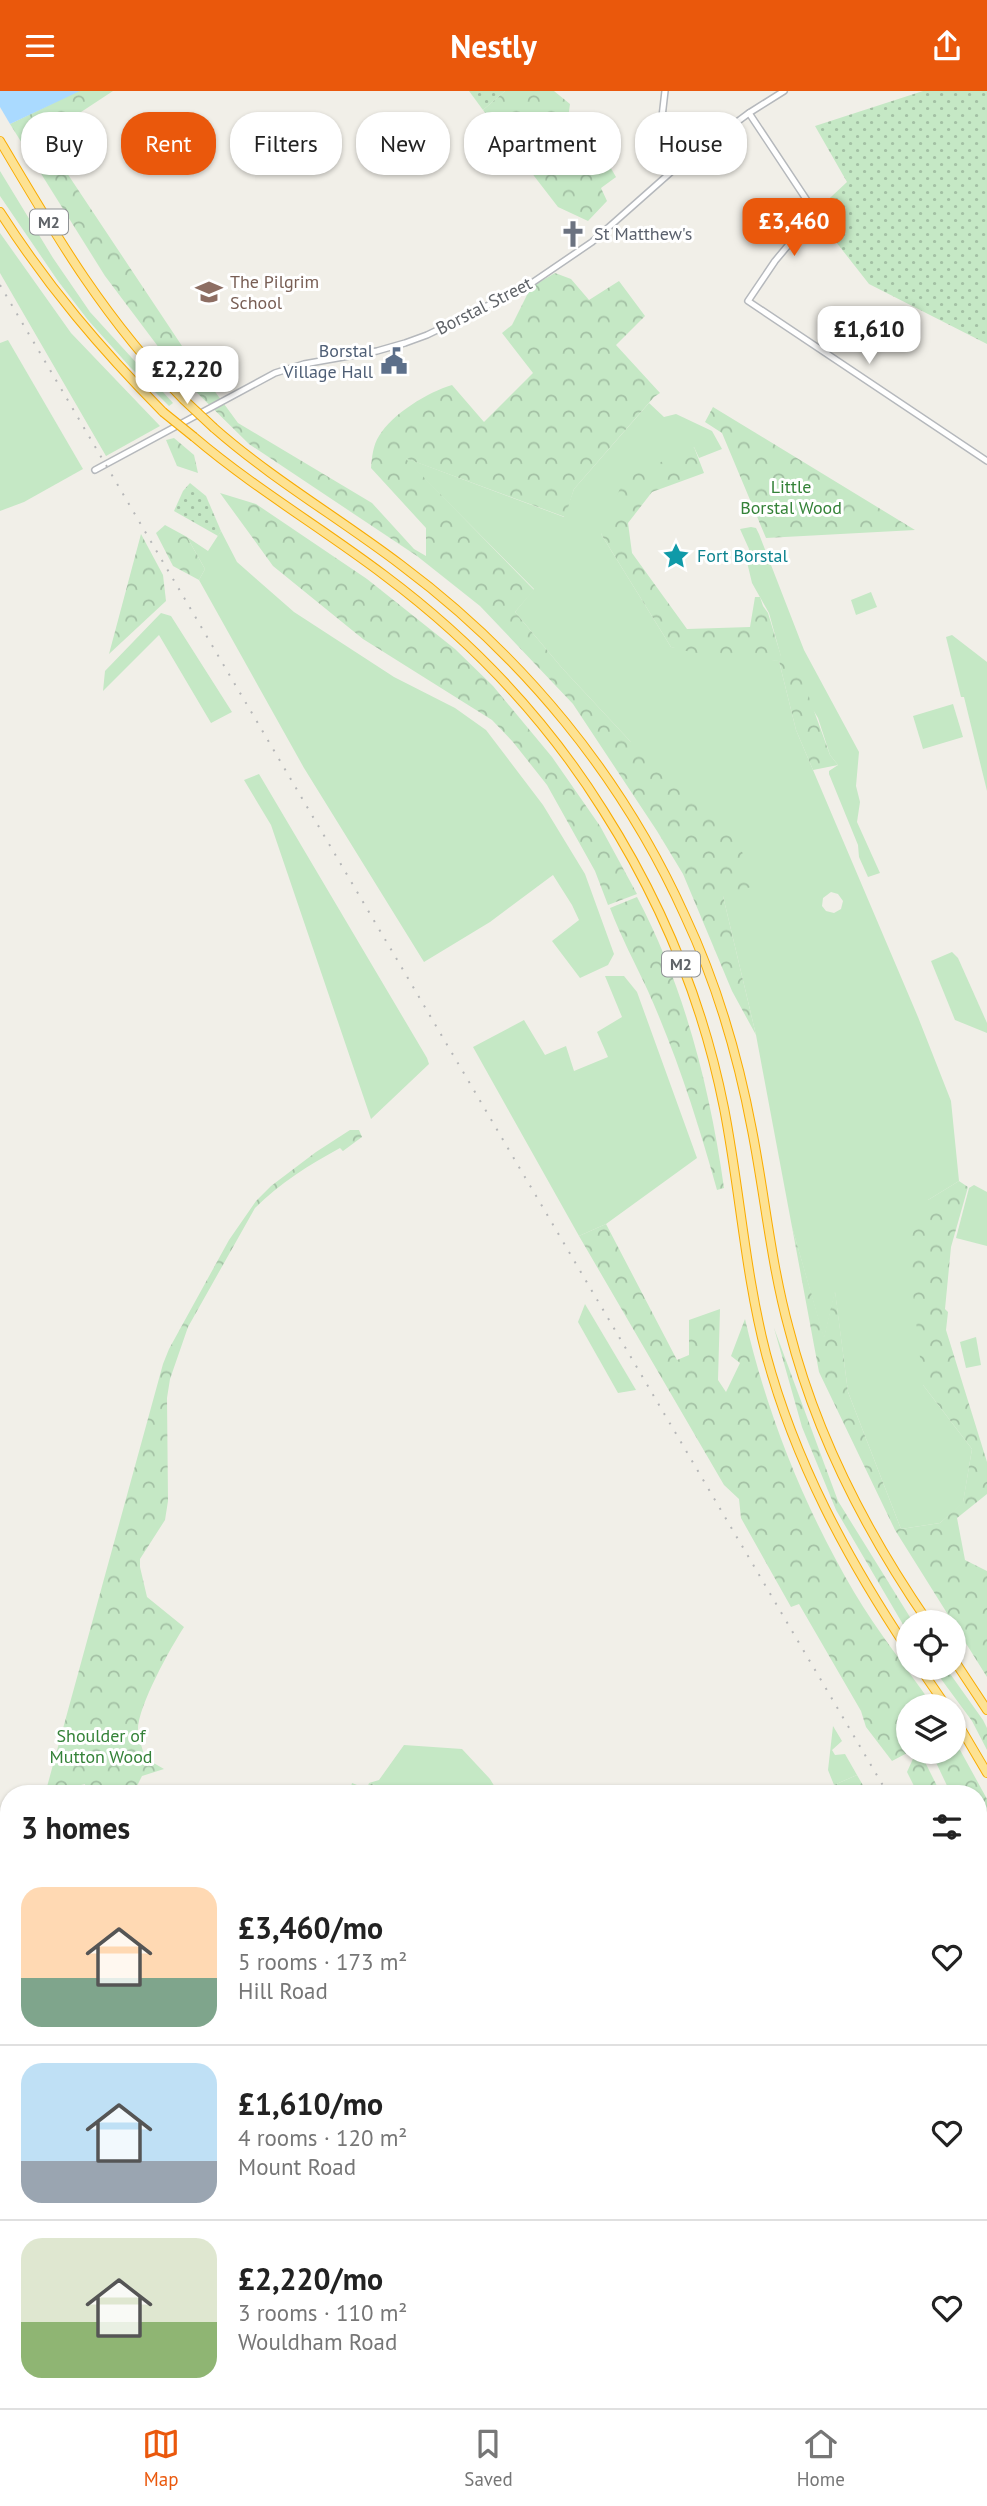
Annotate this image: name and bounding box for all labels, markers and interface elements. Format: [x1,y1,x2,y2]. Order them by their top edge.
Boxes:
text: Nestly [450,25,537,67]
icon: menu [21,27,59,65]
icon: share [928,27,966,65]
chip: Buy [21,112,107,175]
chip: Rent [121,112,216,175]
chip: Filters [230,112,342,175]
chip: New [356,112,450,175]
chip: Apartment [464,112,621,175]
chip: House [635,112,747,175]
pin: £3,460 [737,199,851,258]
text: £3,460 [758,206,830,235]
road number: M2 [30,210,68,235]
church icon: St Matthew's [558,219,588,249]
place label: St Matthew's [594,222,692,245]
place label: The Pilgrim School [230,270,319,314]
street label: Borstal Street [432,271,536,340]
school or university icon: The Pilgrim School [194,277,224,307]
pin: £1,610 [812,307,926,366]
text: £1,610 [833,314,905,343]
place label: Borstal Village Hall [282,339,374,383]
public building icon: Borstal Village Hall [379,346,409,376]
pin: £2,220 [130,347,244,406]
text: £2,220 [151,354,223,383]
park label: Little Borstal Wood [740,475,842,519]
place icon: Fort Borstal [661,541,691,571]
place label: Fort Borstal [697,544,788,567]
road number: M2 [662,951,700,977]
map controls [896,1610,966,1764]
button: locate [896,1610,966,1680]
button: layers [896,1694,966,1764]
park label: Shoulder of Mutton Wood [49,1724,153,1768]
text: 3 homes [21,1808,130,1847]
icon: filters [928,1808,966,1846]
text: £3,460/mo [238,1908,383,1947]
icon: home [77,1915,161,1999]
icon: heart [928,1938,966,1976]
text: 5 rooms · 173 m² [238,1947,407,1976]
text: Hill Road [238,1976,328,2005]
text: £1,610/mo [238,2084,383,2123]
icon: home [77,2091,161,2175]
icon: heart [928,2114,966,2152]
text: 4 rooms · 120 m² [238,2123,407,2152]
text: Mount Road [238,2152,356,2181]
text: £2,220/mo [238,2259,383,2298]
icon: home [77,2266,161,2350]
icon: heart [928,2289,966,2327]
text: 3 rooms · 110 m² [238,2298,407,2327]
text: Wouldham Road [238,2327,397,2356]
tab: Map [142,2425,180,2491]
tab: Saved [464,2425,513,2491]
tab: Home [797,2425,845,2491]

